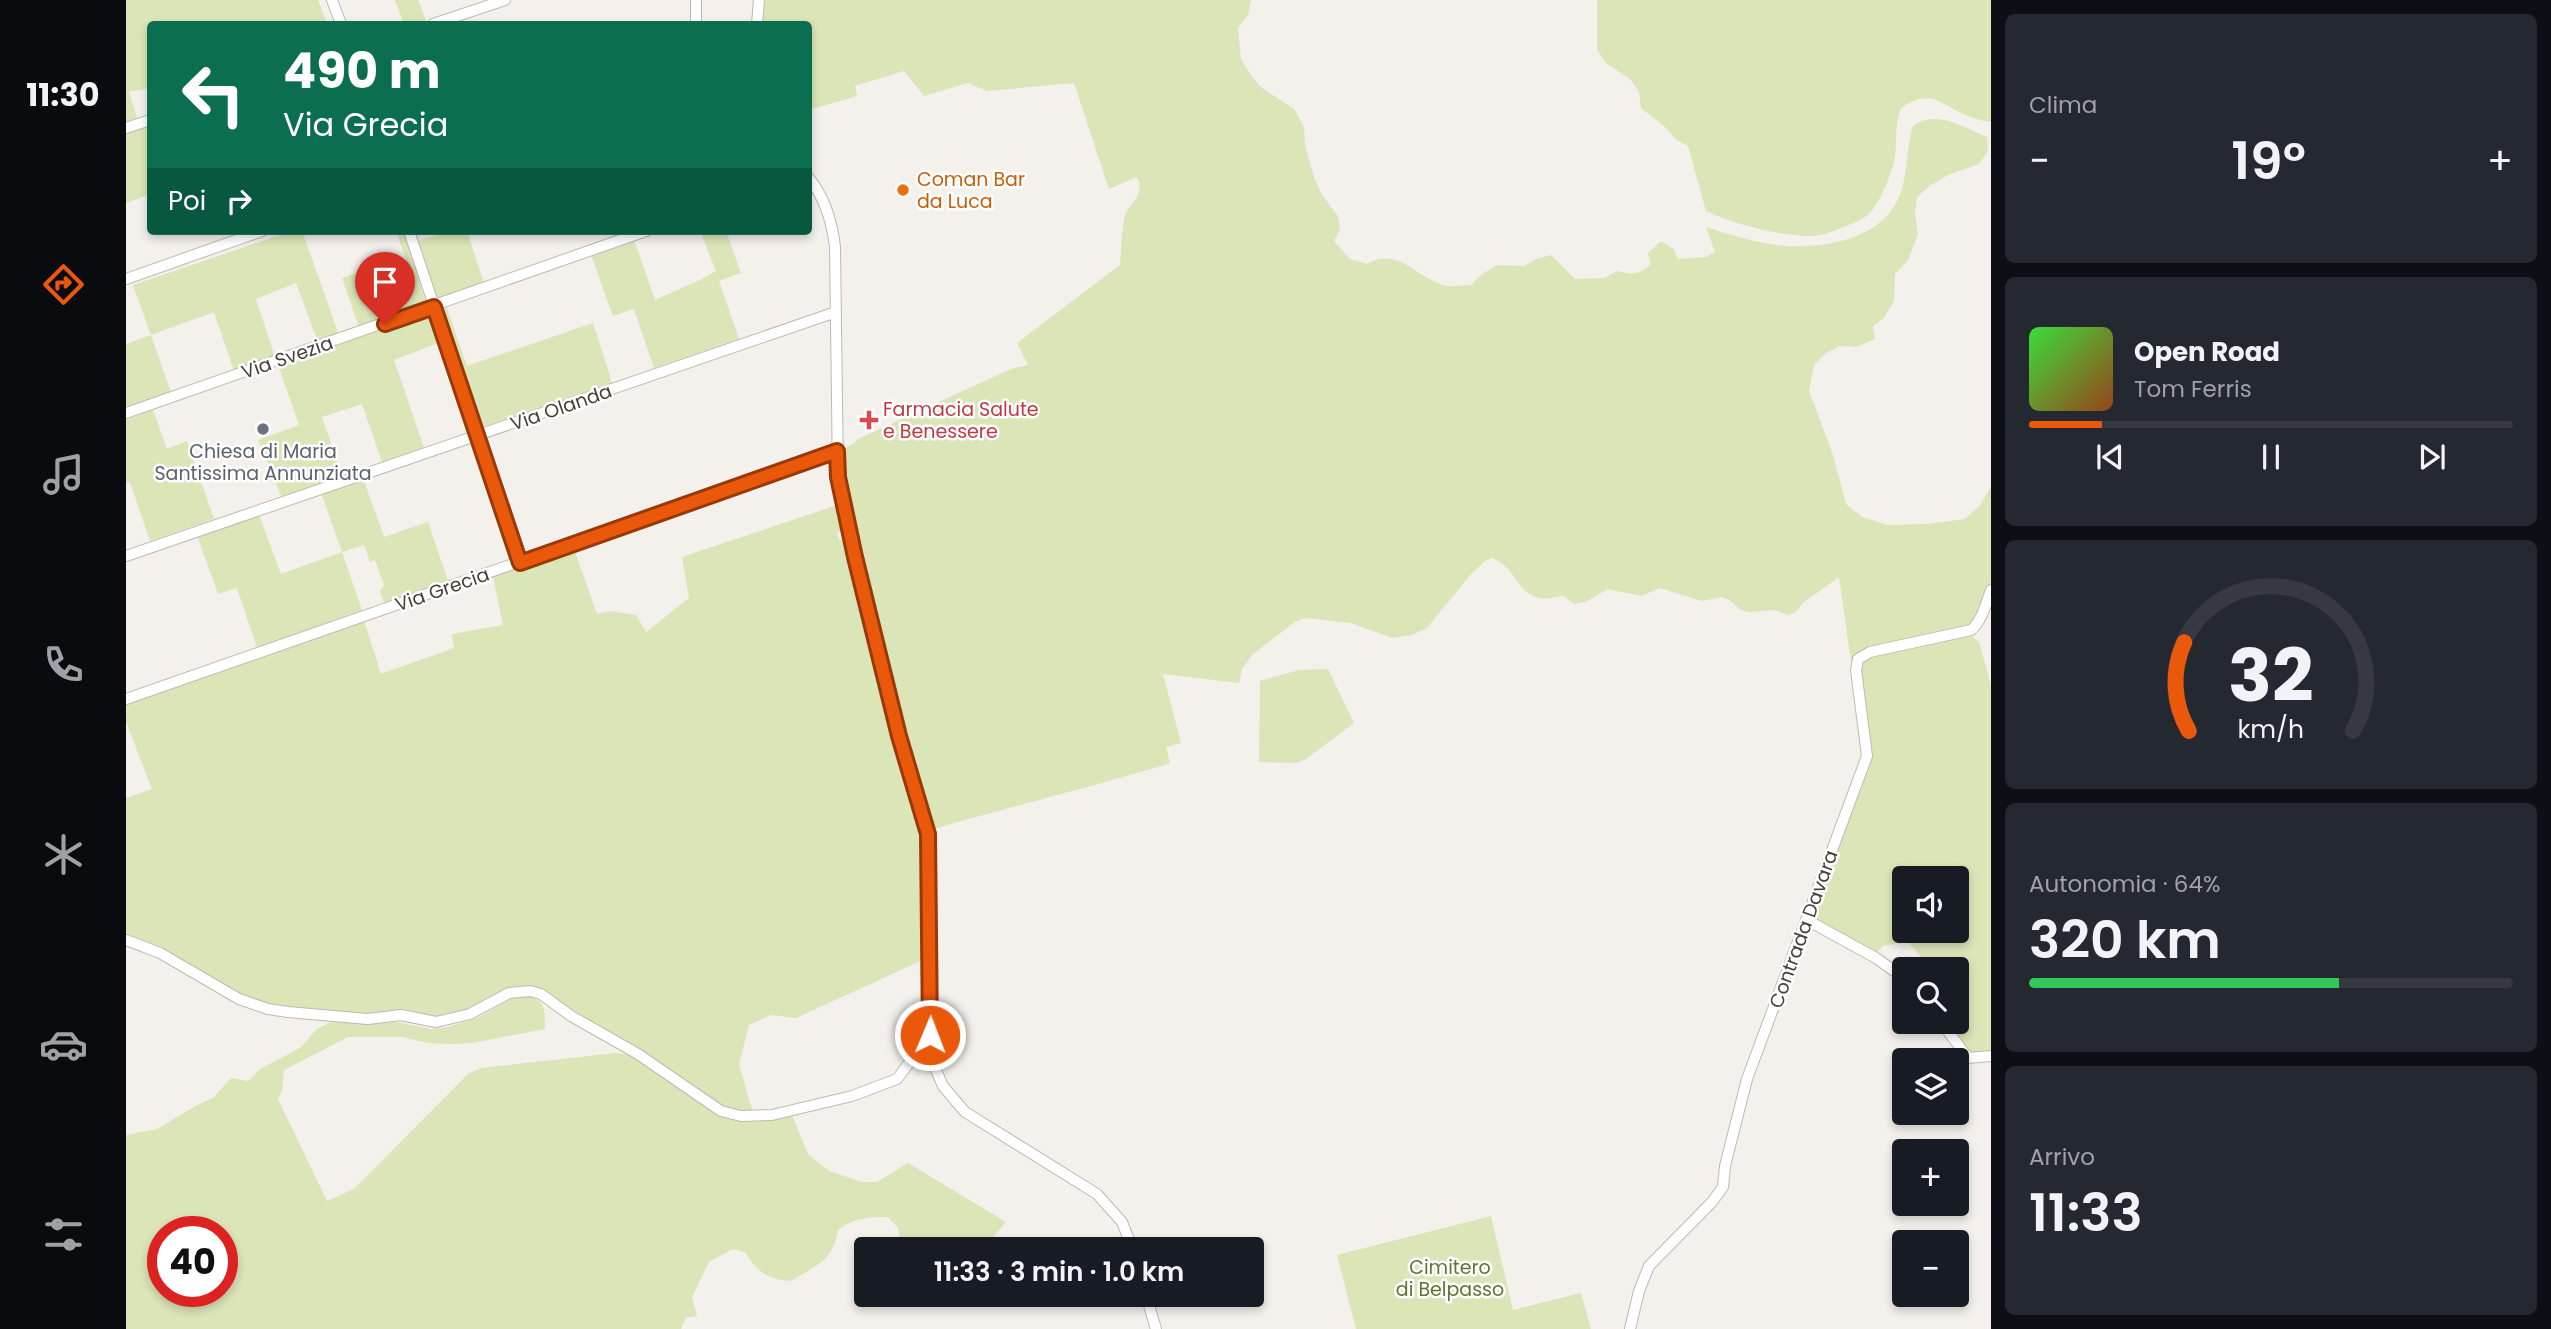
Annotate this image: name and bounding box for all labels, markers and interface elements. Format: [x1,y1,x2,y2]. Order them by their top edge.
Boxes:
text: 490 m [283,37,441,105]
icon: left [168,49,259,140]
text: 11:30 [26,72,100,117]
text: Clima [2029,89,2097,121]
text: Via Grecia [283,102,448,147]
text: 19° [2231,124,2306,197]
text: − [2029,134,2050,187]
text: + [2487,134,2513,187]
place label: Coman Bar da Luca [917,166,1025,215]
icon: right [220,182,258,220]
marker: Coman Bar da Luca [895,182,911,198]
text: Poi [168,183,206,219]
pin [355,252,415,324]
icon: directions [39,260,88,309]
icon: arrive [366,263,404,301]
street label: Via Svezia [238,329,337,386]
text: Open Road [2134,334,2280,370]
text: Tom Ferris [2134,373,2252,405]
street label: Via Olanda [507,377,616,437]
place label: Farmacia Salute e Benessere [883,396,1039,445]
marker: Farmacia Salute e Benessere [861,412,877,428]
marker: Chiesa di Maria Santissima Annunziata [255,421,271,437]
place label: Chiesa di Maria Santissima Annunziata [154,438,372,487]
icon: previous [2091,438,2129,476]
icon: pause [2252,438,2290,476]
icon: next [2413,438,2451,476]
icon: music [39,450,88,499]
street label: Via Grecia [391,561,493,618]
text: 32 [2228,625,2314,726]
icon: phone [39,640,88,689]
text: km/h [2238,711,2304,746]
icon: climate [39,830,88,879]
street label: Contrada Davara [1762,846,1845,1012]
map controls [1892,866,1969,1307]
button: sound [1892,866,1969,943]
text: Autonomia · 64% [2029,868,2220,900]
text: 320 km [2029,903,2221,976]
button: search [1892,957,1969,1034]
position arrow [893,998,967,1072]
icon: car [39,1020,88,1069]
button: layers [1892,1048,1969,1125]
button: + [1892,1139,1969,1216]
text: Arrivo [2029,1141,2095,1173]
text: 11:33 [2029,1176,2143,1249]
icon: filters [39,1210,88,1259]
speed limit sign: 40 [147,1216,238,1307]
button: − [1892,1230,1969,1307]
text: 11:33 · 3 min · 1.0 km [934,1254,1184,1290]
park label: Cimitero di Belpasso [1396,1254,1504,1303]

